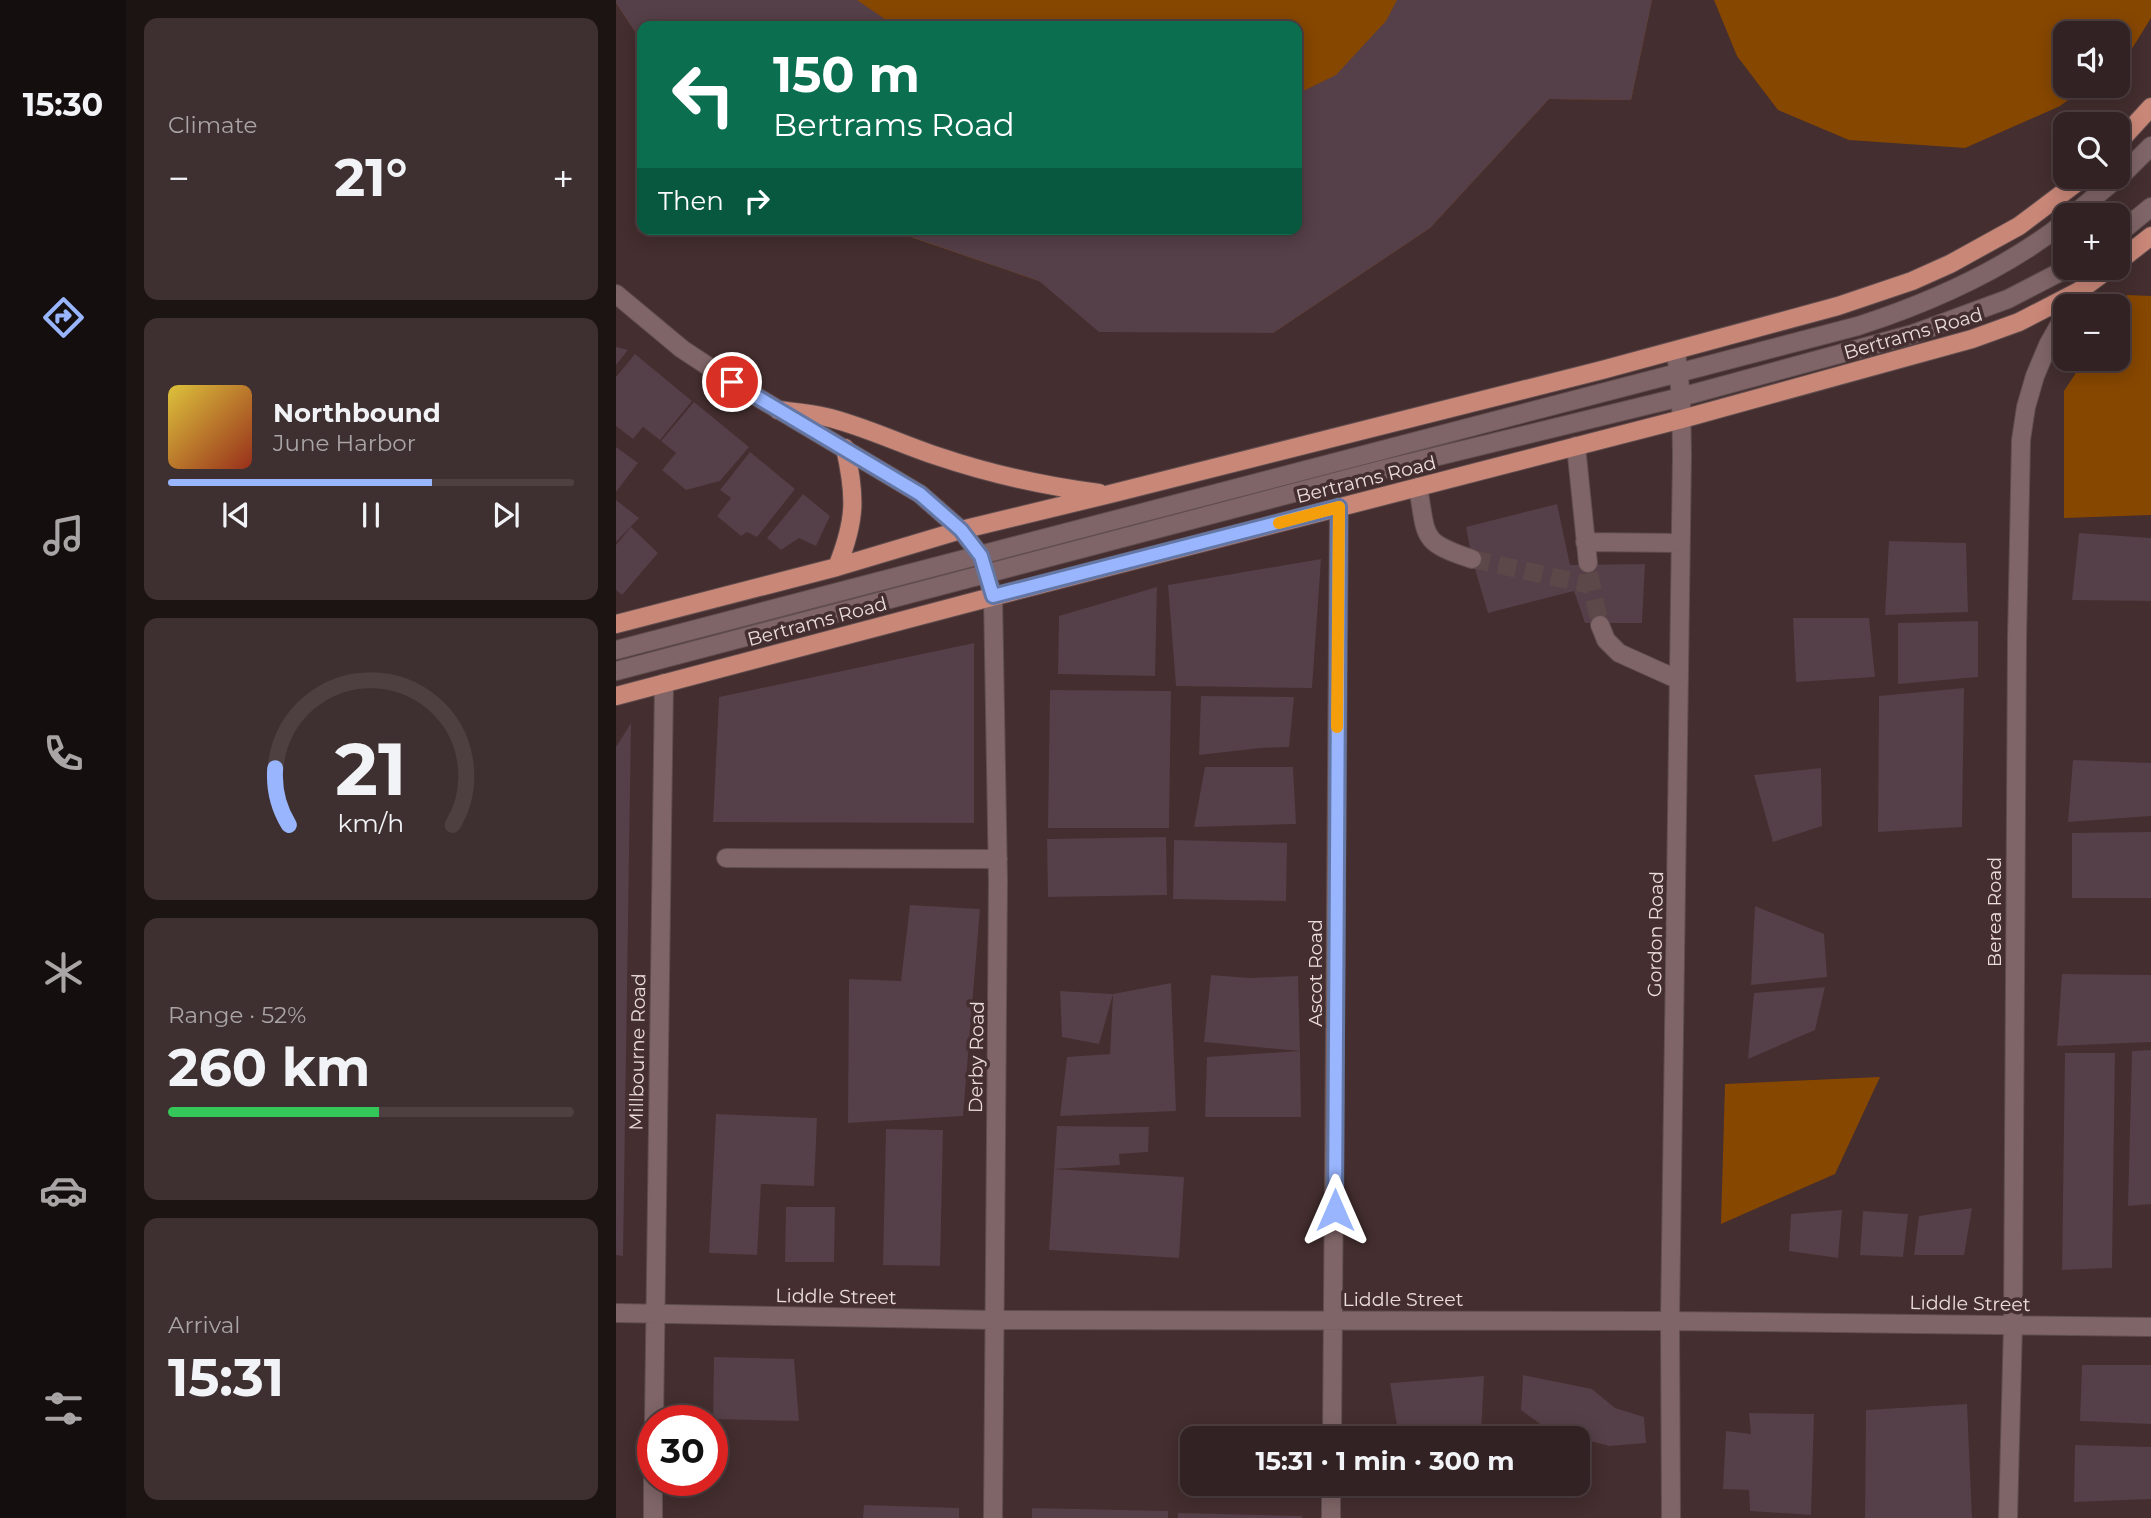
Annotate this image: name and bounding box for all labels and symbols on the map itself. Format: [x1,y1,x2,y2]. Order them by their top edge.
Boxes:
street label: Bertrams Road [1841,303,1985,364]
pin [702,352,762,412]
street label: Bertrams Road [1294,451,1439,508]
street label: Bertrams Road [745,592,889,651]
street label: Berea Road [1983,857,2006,967]
street label: Gordon Road [1643,871,1668,997]
street label: Ascot Road [1304,919,1327,1027]
street label: Millbourne Road [625,973,650,1131]
street label: Derby Road [964,1001,989,1113]
position arrow [1298,1173,1372,1247]
street label: Liddle Street [775,1284,897,1309]
street label: Liddle Street [1342,1288,1464,1311]
street label: Liddle Street [1909,1291,2031,1316]
speed limit sign: 30 [637,1405,728,1496]

